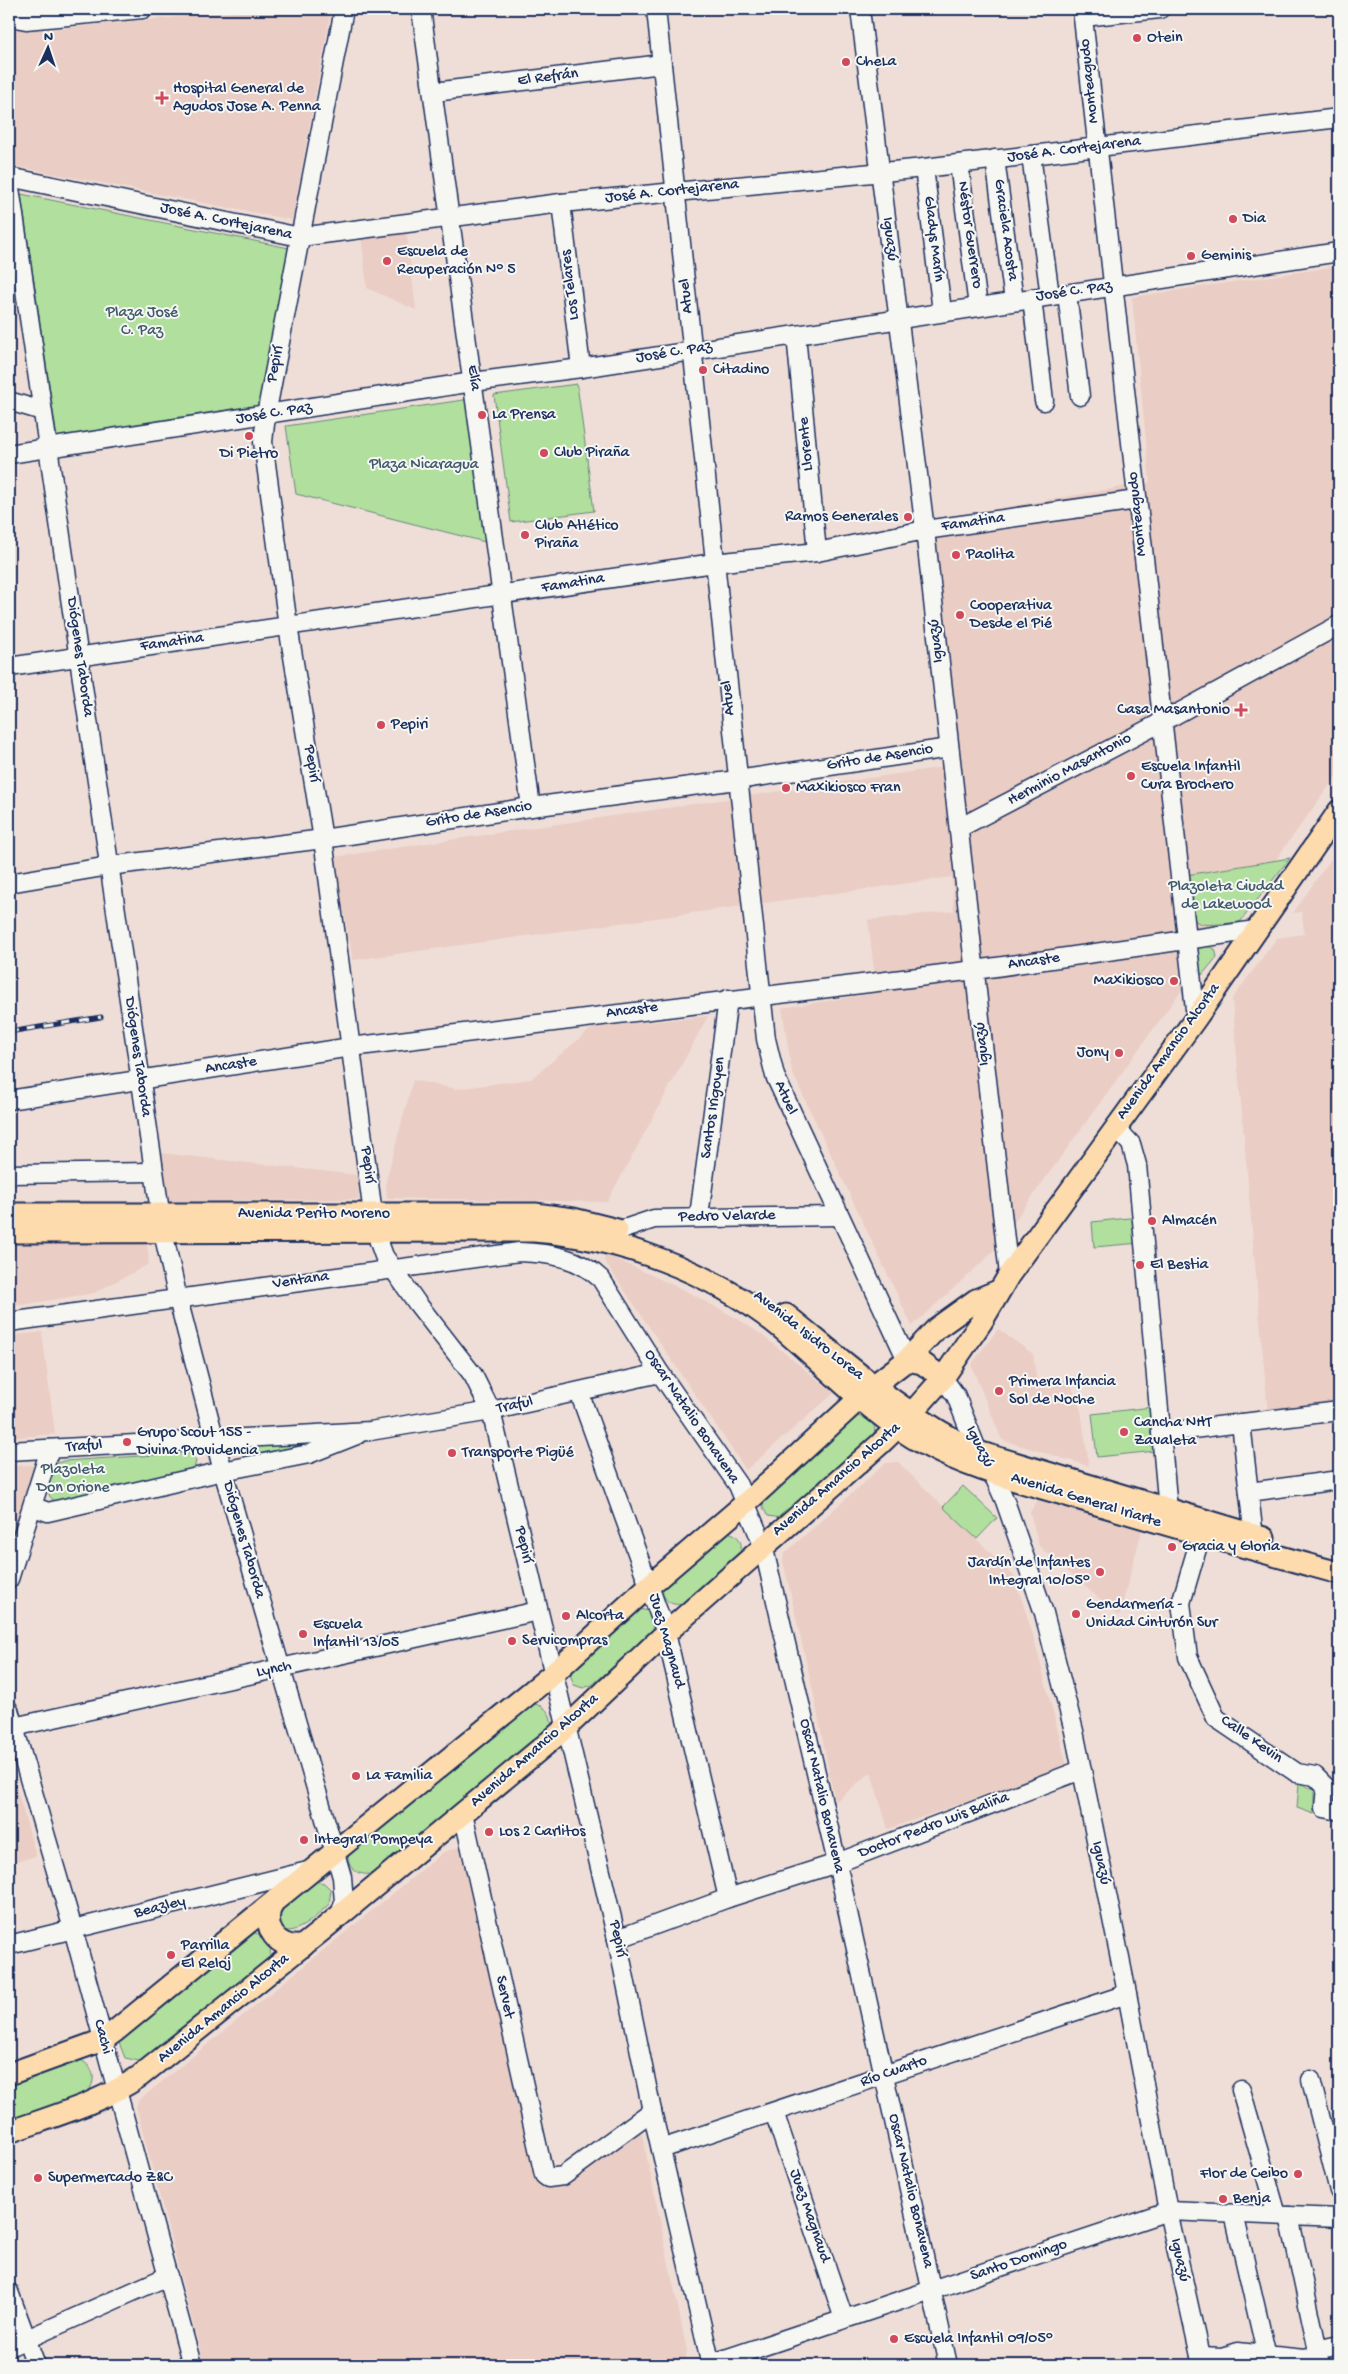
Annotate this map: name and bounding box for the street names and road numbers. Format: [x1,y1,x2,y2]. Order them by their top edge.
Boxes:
street label: Monteagudo [1076,38,1104,124]
street label: El Refrán [517,65,580,91]
street label: José A. Cortejarena [1006,132,1143,168]
street label: José A. Cortejarena [604,175,741,208]
street label: Graciela Acosta [988,178,1022,283]
street label: Néstor Guerrero [952,180,986,290]
street label: Gladys Marín [918,195,948,283]
street label: José A. Cortejarena [158,199,295,245]
street label: Iguazú [877,216,901,262]
street label: Los Telares [557,248,585,321]
street label: Atuel [676,277,698,315]
street label: José C. Paz [1035,277,1114,307]
street label: José C. Paz [635,337,714,368]
street label: Pepirí [263,343,289,385]
street label: Elía [462,364,484,393]
street label: José C. Paz [235,398,314,429]
street label: Llorente [795,416,819,472]
street label: Monteagudo [1124,471,1152,557]
street label: Famatina [939,509,1007,537]
street label: Famatina [539,569,607,599]
street label: Diógenes Taborda [61,595,97,719]
street label: Iguazú [925,618,949,664]
street label: Famatina [138,629,206,657]
street label: Atuel [718,679,740,717]
street label: Herminio Masantonio [1005,729,1135,811]
street label: Grito de Asencio [825,740,935,776]
street label: Pepirí [299,743,323,785]
street label: Grito de Asencio [424,797,534,833]
street label: Ancaste [1007,949,1062,975]
street label: Avenida Amancio Alcorta [1113,979,1226,1124]
street label: Diógenes Taborda [119,995,155,1119]
street label: Ancaste [605,998,660,1024]
street label: Iguazú [971,1021,995,1067]
street label: Ancaste [204,1052,259,1079]
street label: Santos Irigoyen [697,1056,731,1160]
street label: Atuel [769,1078,801,1118]
street label: Pepirí [355,1144,379,1185]
street label: Avenida Perito Moreno [238,1205,390,1224]
street label: Pedro Velarde [677,1207,776,1227]
street label: Ventana [271,1267,331,1294]
street label: Avenida Isidro Lorea [749,1287,868,1386]
street label: Oscar Natalio Bonavena [639,1346,744,1489]
street label: Traful [494,1393,535,1419]
street label: Avenida Amancio Alcorta [769,1418,906,1541]
street label: Iguazú [961,1423,998,1471]
street label: Traful [64,1436,103,1458]
street label: Avenida General Iriarte [1009,1469,1164,1533]
street label: Diógenes Taborda [217,1478,269,1602]
street label: Pepirí [509,1524,537,1566]
street label: Juez Magnaud [643,1591,689,1692]
street label: Lynch [255,1657,294,1683]
street label: Avenida Amancio Alcorta [467,1689,604,1812]
street label: Calle Kevin [1216,1712,1286,1769]
street label: Oscar Natalio Bonavena [794,1717,848,1876]
street label: Doctor Pedro Luis Baliña [855,1788,1013,1864]
street label: Iguazú [1086,1840,1114,1887]
street label: Beazley [131,1892,188,1924]
street label: Pepirí [604,1918,630,1960]
street label: Avenida Amancio Alcorta [154,1949,295,2068]
street label: Servet [490,1974,518,2022]
street label: Cachi [88,2018,116,2056]
street label: Río Cuarto [858,2052,930,2092]
street label: Oscar Natalio Bonavena [883,2112,937,2271]
street label: Juez Magnaud [784,2167,834,2267]
street label: Santo Domingo [968,2236,1070,2286]
street label: Iguazú [1165,2236,1193,2284]

